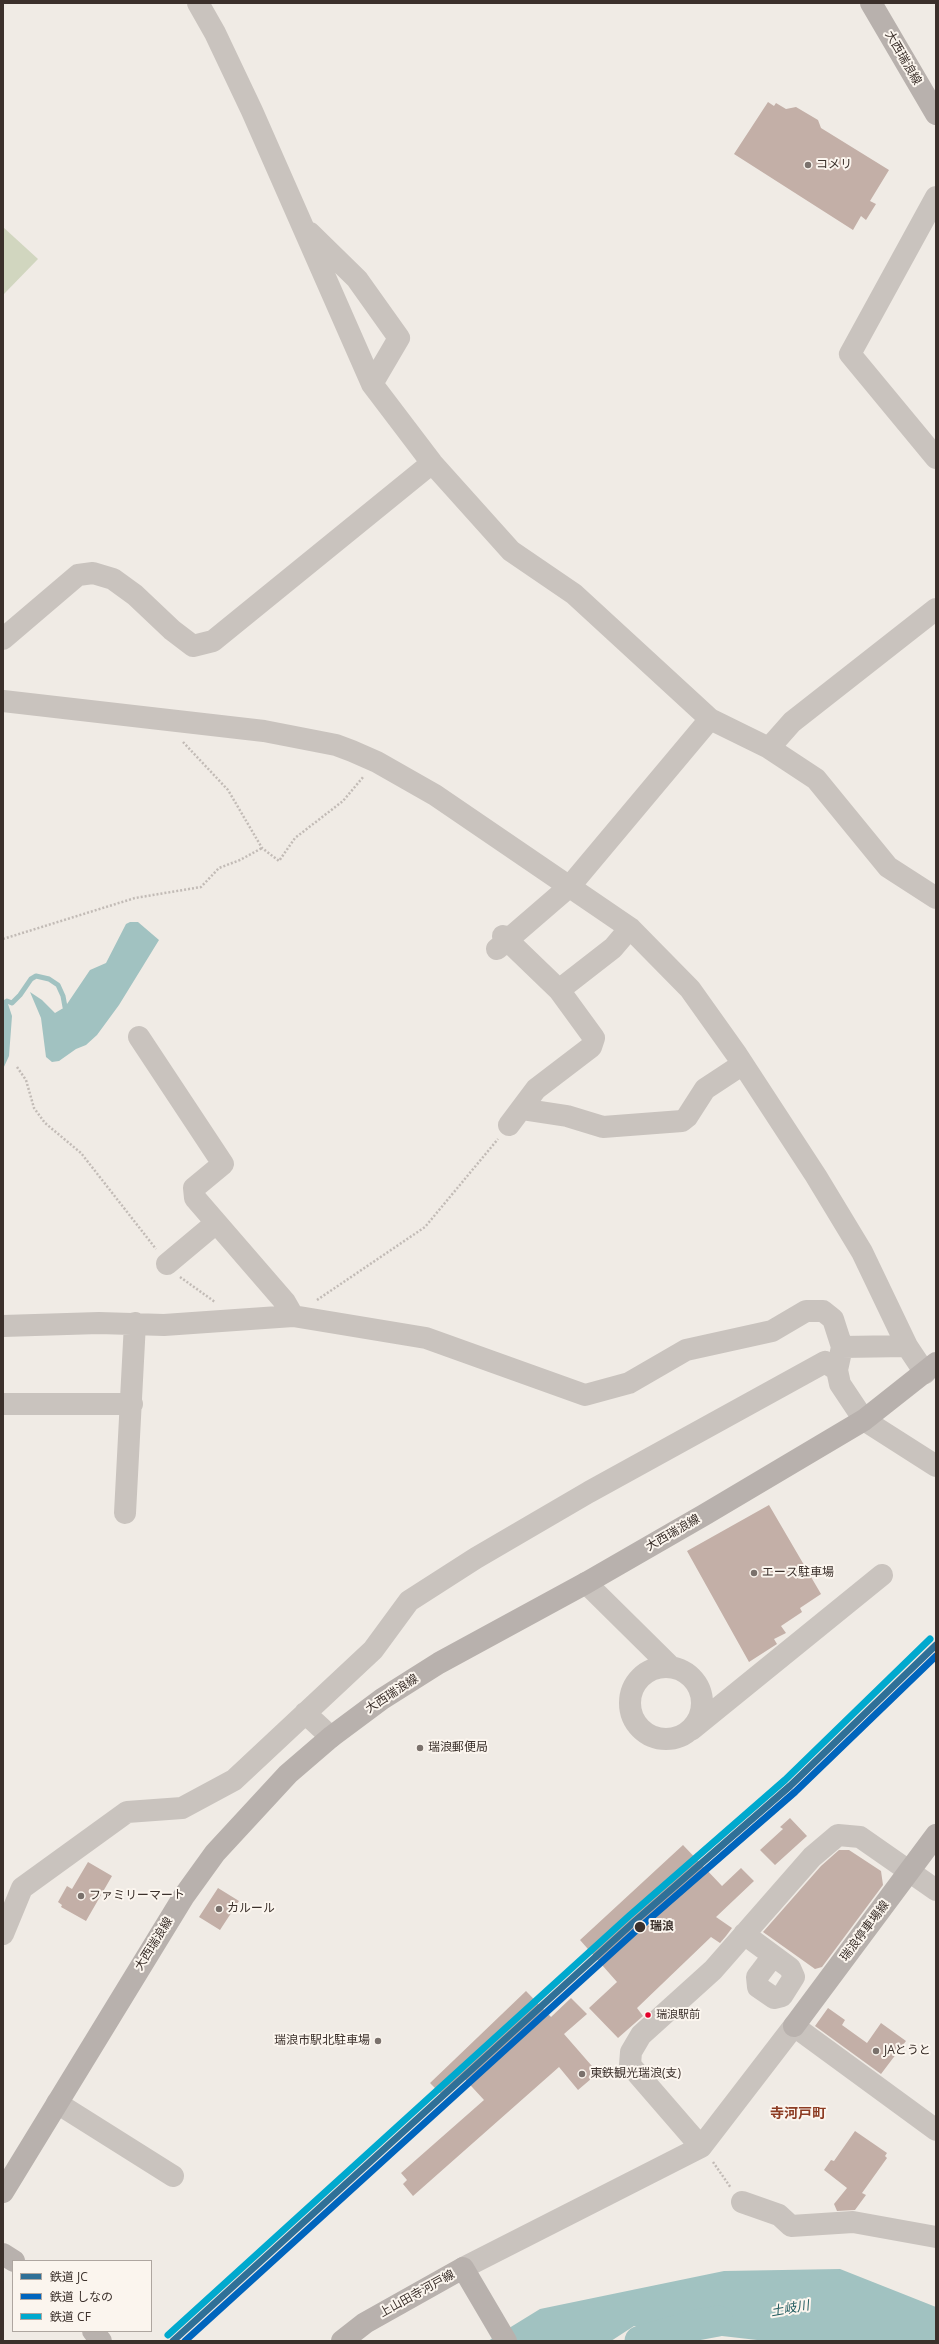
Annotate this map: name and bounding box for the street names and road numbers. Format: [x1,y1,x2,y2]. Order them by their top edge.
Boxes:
street label: 大西瑞浪線 [882,28,924,88]
street label: 大西瑞浪線 [643,1512,703,1554]
street label: 大西瑞浪線 [363,1672,421,1716]
street label: 瑞浪停車場線 [838,1898,892,1964]
street label: 大西瑞浪線 [132,1915,176,1973]
street label: 上山田寺河戸線 [377,2267,457,2321]

